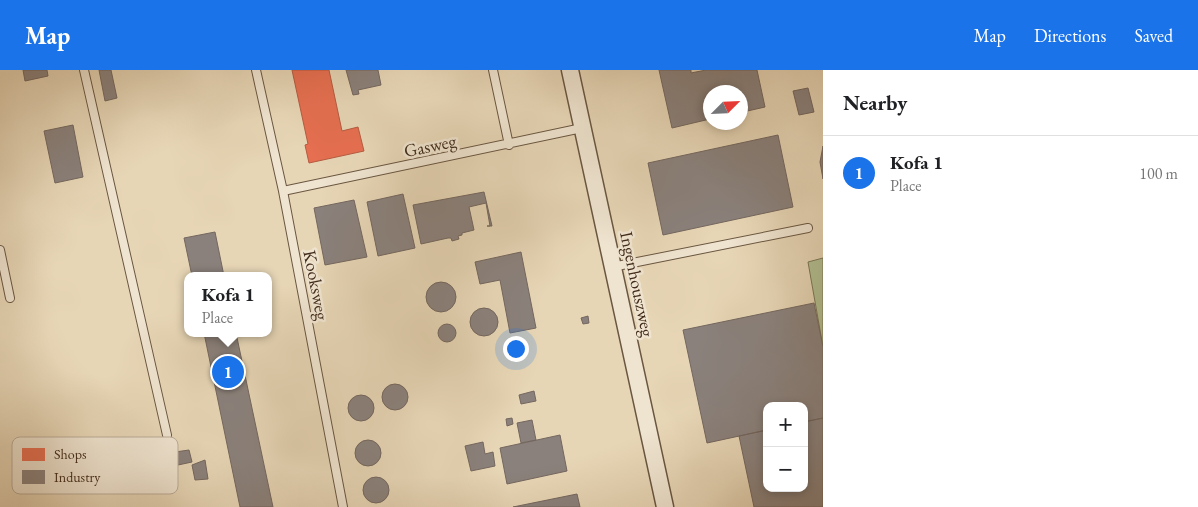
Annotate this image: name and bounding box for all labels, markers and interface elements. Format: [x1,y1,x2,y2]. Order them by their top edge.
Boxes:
text: Map [25,20,70,51]
text: Map [974,24,1006,47]
text: Directions [1034,24,1106,47]
text: Saved [1134,24,1173,47]
north arrow [703,85,748,130]
text: Nearby [843,89,907,116]
street label: Gasweg [402,129,458,162]
text: Kofa 1 [890,150,943,175]
text: 1 [855,163,863,184]
text: 100 m [1139,163,1178,184]
text: Place [890,175,922,196]
street label: Ingenhouszweg [615,229,660,339]
street label: Kooksweg [298,248,335,322]
popup [184,272,272,337]
text: Kofa 1 [201,282,255,307]
text: Place [201,307,233,328]
your location [503,336,529,362]
pin: 1 [212,353,244,391]
map controls [763,402,808,492]
button: + [763,402,808,447]
legend [12,437,178,494]
text: Shops [54,445,87,463]
button: − [763,447,808,492]
text: Industry [54,468,101,486]

